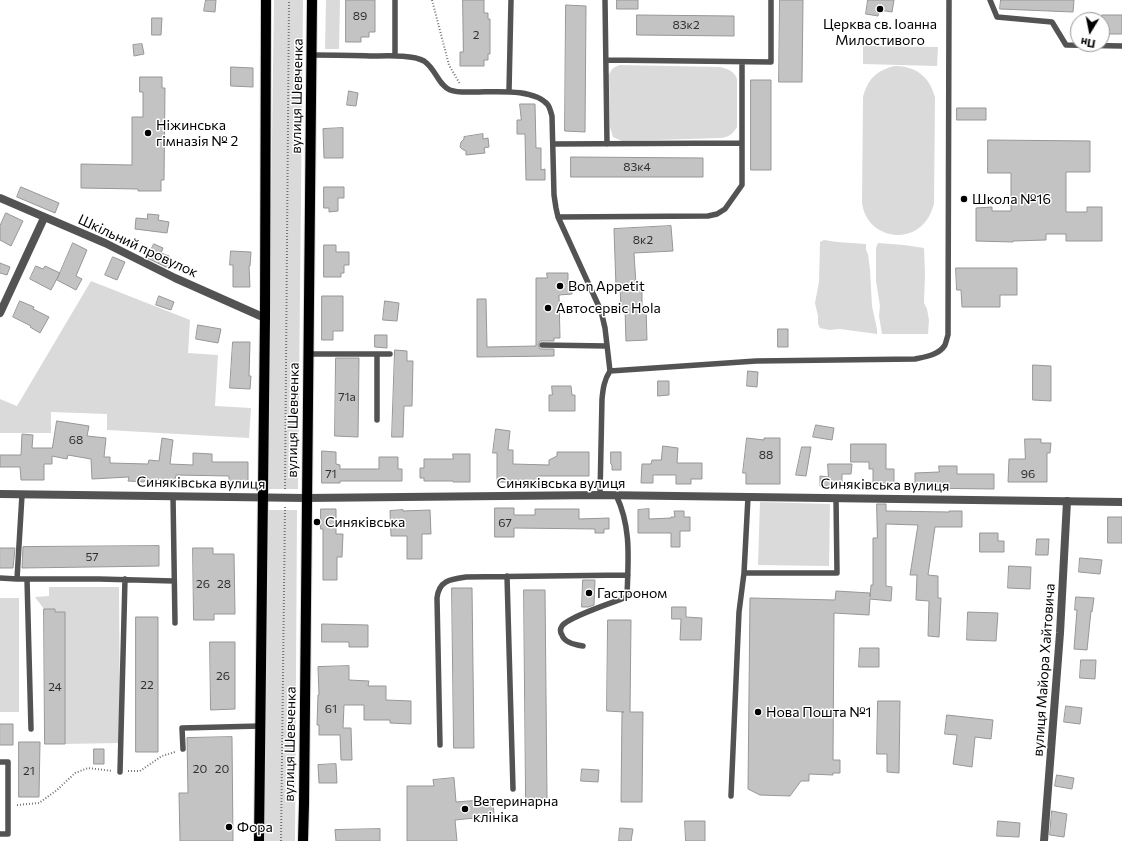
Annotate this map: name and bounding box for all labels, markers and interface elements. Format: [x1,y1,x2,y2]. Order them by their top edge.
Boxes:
marker: Церква св. Іоанна Милостивого [875,4,885,14]
house number: 89 [353,9,367,23]
north arrow [1070,12,1110,52]
place label: Церква св. Іоанна Милостивого [823,16,937,48]
house number: 83к2 [672,18,700,32]
house number: 2 [473,28,479,42]
text: Пн [1080,36,1096,51]
street label: вулиця Шевченка [288,38,306,154]
place label: Ніжинська гімназія № 2 [156,117,238,150]
marker: Ніжинська гімназія № 2 [143,128,153,138]
house number: 83к4 [623,160,651,174]
place label: Школа №16 [972,191,1051,207]
marker: Школа №16 [959,194,969,204]
street label: Шкільний провулок [75,211,201,281]
house number: 8к2 [633,233,653,247]
place label: Bon Appetit [568,278,645,294]
marker: Bon Appetit [555,281,565,291]
place label: Автосервіс Hola [556,300,661,316]
marker: Автосервіс Hola [543,303,553,313]
street label: вулиця Шевченка [284,362,302,478]
house number: 71а [338,390,356,404]
house number: 68 [69,433,83,447]
house number: 88 [759,448,773,462]
house number: 71 [325,467,337,481]
house number: 96 [1021,467,1035,481]
street label: Синяківська вулиця [136,473,266,493]
street label: Синяківська вулиця [497,475,625,491]
street label: Синяківська вулиця [820,475,950,495]
place label: Синяківська [325,514,405,530]
house number: 67 [498,516,512,530]
marker: Синяківська [312,517,322,527]
house number: 57 [85,550,99,564]
house number: 26 [196,577,210,591]
house number: 28 [217,577,231,591]
street label: вулиця Майора Хайтовича [1030,583,1058,757]
place label: Гастроном [597,585,667,601]
marker: Гастроном [584,588,594,598]
house number: 26 [216,669,230,683]
house number: 22 [140,678,154,692]
house number: 24 [48,680,62,694]
street label: вулиця Шевченка [281,686,299,802]
house number: 61 [325,702,337,716]
place label: Нова Пошта №1 [766,704,872,720]
marker: Нова Пошта №1 [753,707,763,717]
house number: 20 [193,762,207,776]
house number: 20 [215,762,229,776]
house number: 21 [23,764,35,778]
place label: Ветеринарна клініка [473,793,558,826]
marker: Ветеринарна клініка [460,804,470,814]
place label: Фора [237,819,273,835]
marker: Фора [224,822,234,832]

